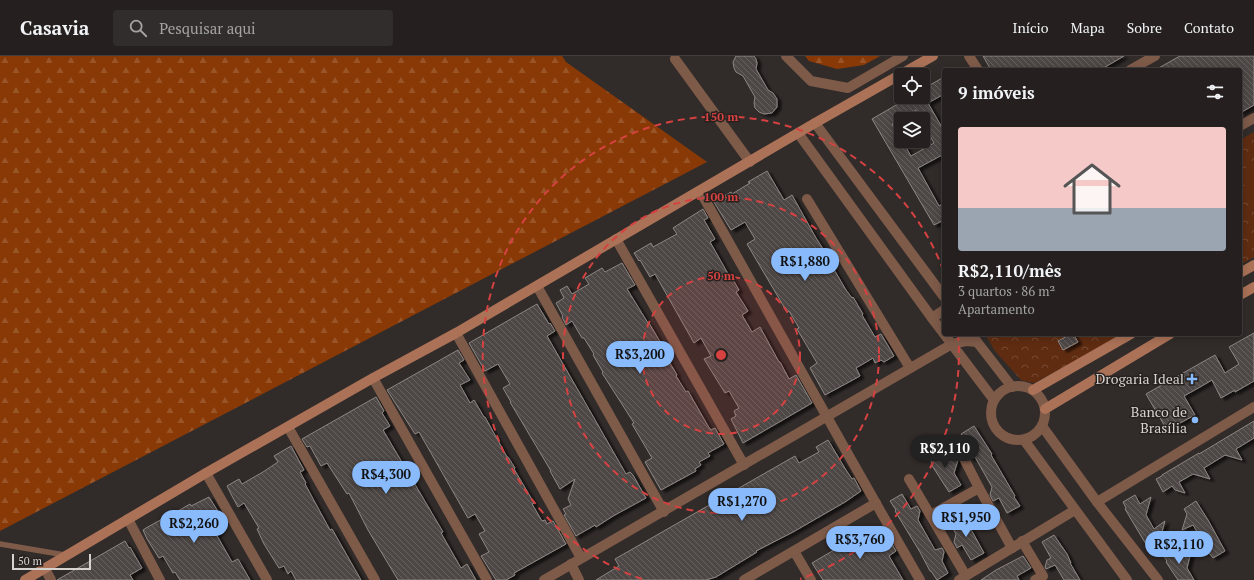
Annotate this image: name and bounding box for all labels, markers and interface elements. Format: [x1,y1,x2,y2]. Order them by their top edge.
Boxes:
search box [113,10,393,46]
text: Casavia [20,15,89,40]
icon: search [127,17,149,39]
text: Pesquisar aqui [159,18,256,38]
text: Início [1013,18,1049,37]
text: Mapa [1071,18,1105,37]
text: Sobre [1127,18,1162,37]
text: Contato [1184,18,1234,37]
map controls [894,68,930,148]
button: locate [894,68,930,104]
text: 9 imóveis [958,81,1035,104]
icon: filters [1204,81,1226,103]
text: 150 m [704,109,738,124]
button: layers [894,112,930,148]
icon: home [1056,153,1128,225]
text: 100 m [704,189,738,204]
pin: R$1,880 [768,248,842,282]
text: R$1,880 [780,252,830,270]
text: R$2,110/mês [958,259,1061,282]
text: 50 m [707,268,735,283]
text: 3 quartos · 86 m² [958,282,1055,300]
text: Apartamento [958,300,1035,318]
pin: R$3,200 [603,341,677,375]
text: R$3,200 [615,345,665,363]
centre of rings [714,348,728,362]
place label: Drogaria Ideal [1095,369,1184,388]
marker: Drogaria Ideal [1187,374,1197,384]
place label: Banco de Brasília [1131,402,1187,437]
marker: Banco de Brasília [1190,415,1200,425]
pin: R$2,110 [908,435,982,469]
text: R$2,110 [920,439,970,457]
pin: R$4,300 [349,461,423,495]
text: R$4,300 [361,465,411,483]
pin: R$1,270 [705,488,779,522]
text: R$1,270 [717,492,767,510]
pin: R$1,950 [929,504,1003,538]
text: R$1,950 [941,508,991,526]
pin: R$2,260 [157,510,231,544]
text: R$2,260 [169,514,219,532]
pin: R$3,760 [823,526,897,560]
text: R$3,760 [835,530,885,548]
pin: R$2,110 [1142,531,1216,565]
text: R$2,110 [1154,535,1204,553]
scale bar [12,552,91,571]
text: 50 m [18,554,42,568]

